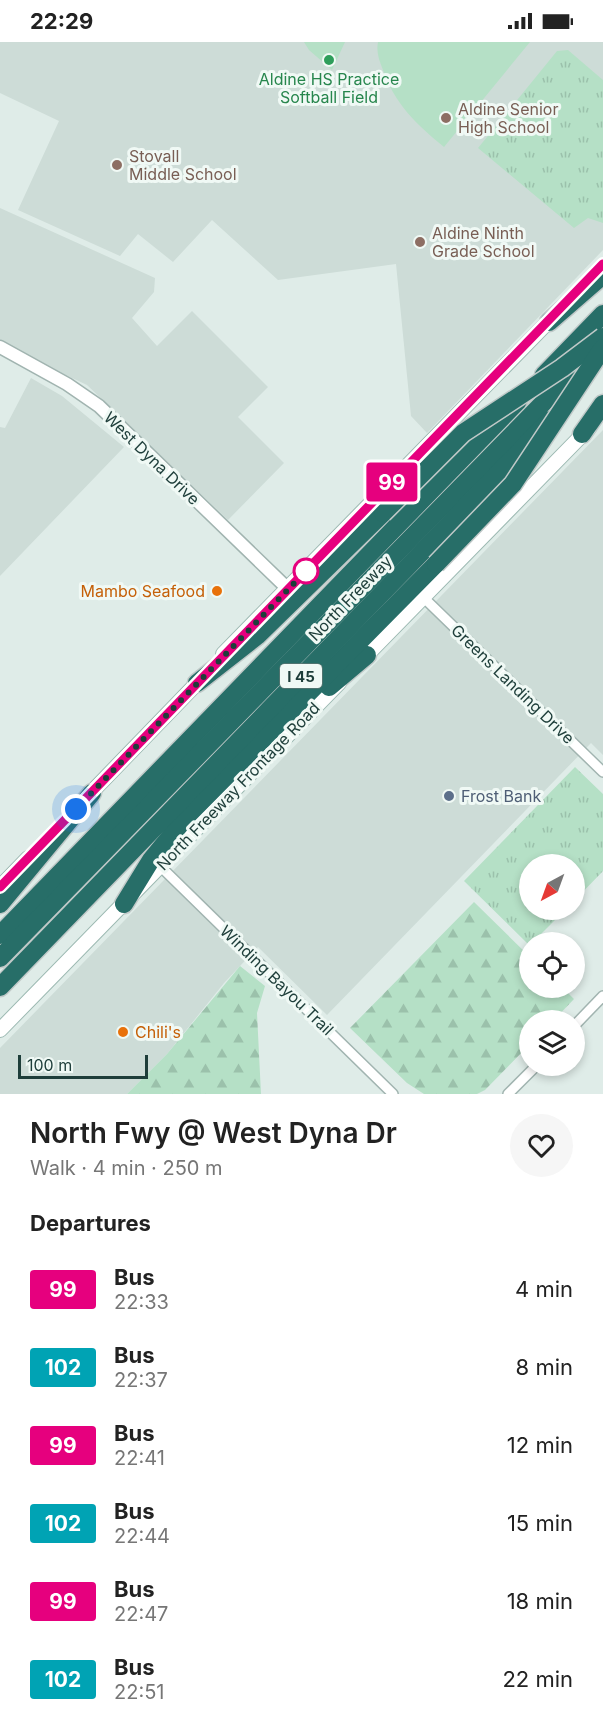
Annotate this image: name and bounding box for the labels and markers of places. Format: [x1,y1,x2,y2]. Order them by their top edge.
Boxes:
marker: Aldine HS Practice Softball Field [322,53,336,67]
place label: Aldine HS Practice Softball Field [259,69,399,107]
place label: Aldine Senior High School [458,99,558,137]
marker: Aldine Senior High School [439,111,453,125]
place label: Stovall Middle School [129,146,237,184]
marker: Stovall Middle School [110,158,124,172]
place label: Aldine Ninth Grade School [432,223,535,261]
marker: Aldine Ninth Grade School [413,235,427,249]
unlabelled marker [293,558,319,584]
place label: Mambo Seafood [80,581,205,601]
marker: Mambo Seafood [210,584,224,598]
place label: Frost Bank [461,786,541,806]
marker: Frost Bank [442,789,456,803]
place label: Chili's [135,1022,181,1042]
marker: Chili's [116,1025,130,1039]

